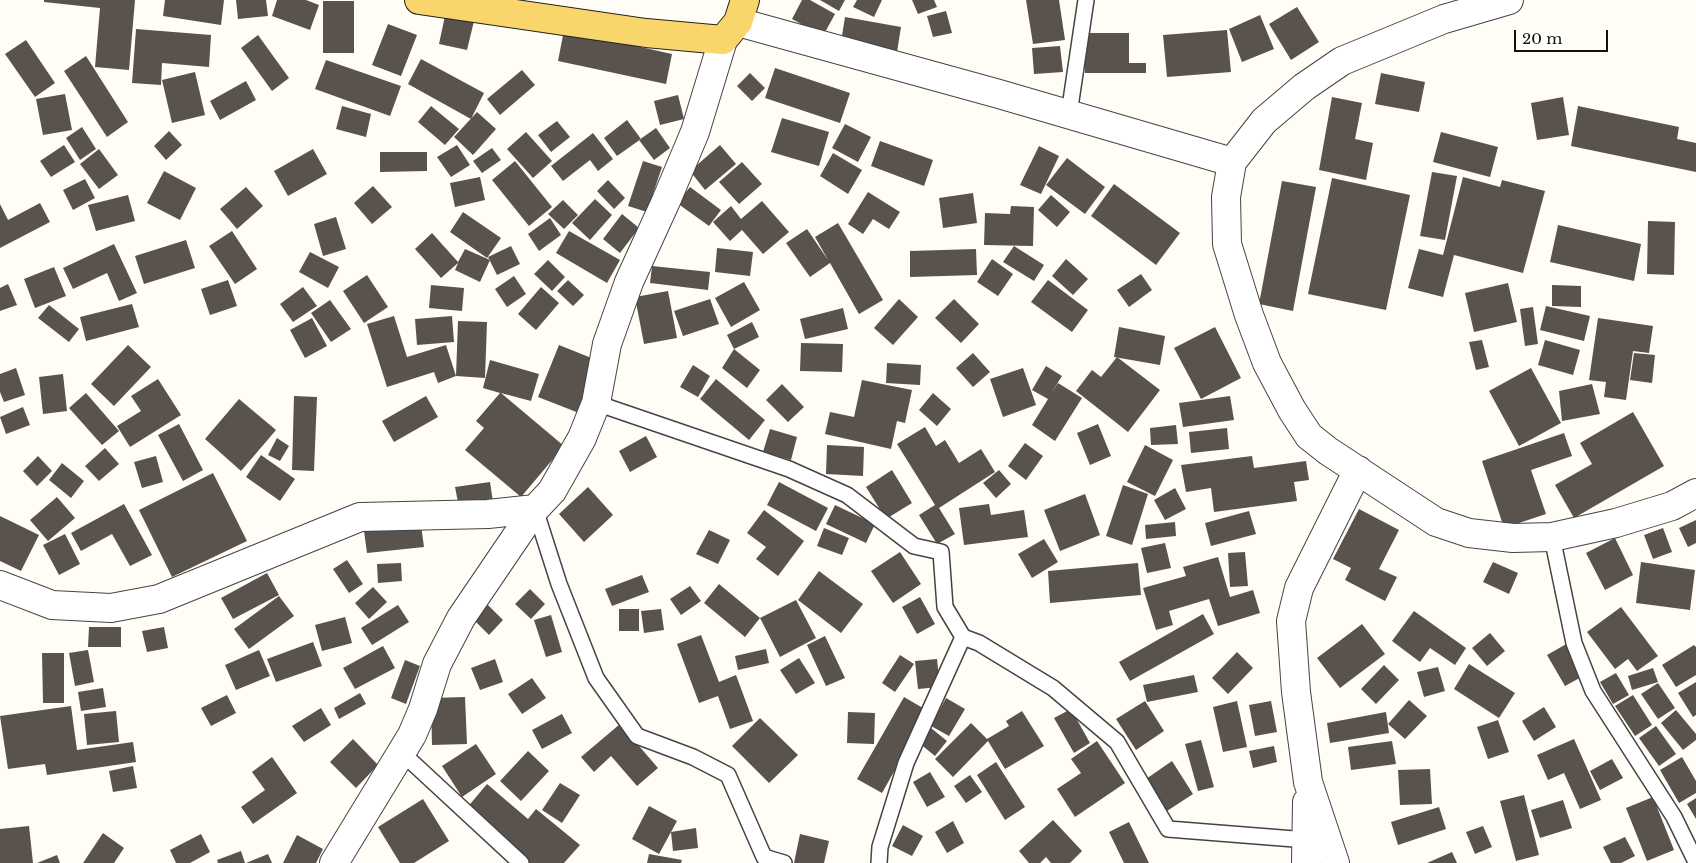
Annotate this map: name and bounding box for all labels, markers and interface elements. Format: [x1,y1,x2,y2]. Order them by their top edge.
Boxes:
scale bar [1516,20,1610,52]
text: 20 m [1522,29,1562,48]

